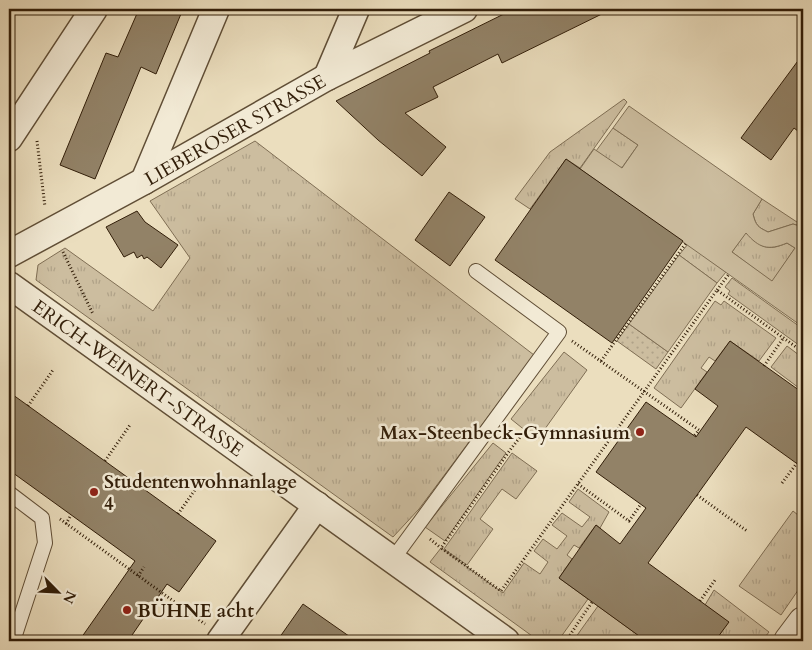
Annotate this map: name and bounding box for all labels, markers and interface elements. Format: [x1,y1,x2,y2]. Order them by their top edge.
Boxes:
street label: LIEBEROSER STRASSE [140,68,331,192]
street label: ERICH-WEINERT-STRASSE [27,294,249,463]
place label: Max-Steenbeck-Gymnasium [380,420,631,446]
marker: Max-Steenbeck-Gymnasium [634,426,646,438]
place label: Studentenwohnanlage 4 [104,469,297,517]
marker: Studentenwohnanlage 4 [88,486,100,498]
north arrow [32,568,82,618]
text: N [58,588,81,607]
place label: BÜHNE acht [137,598,254,624]
marker: BÜHNE acht [121,604,133,616]

